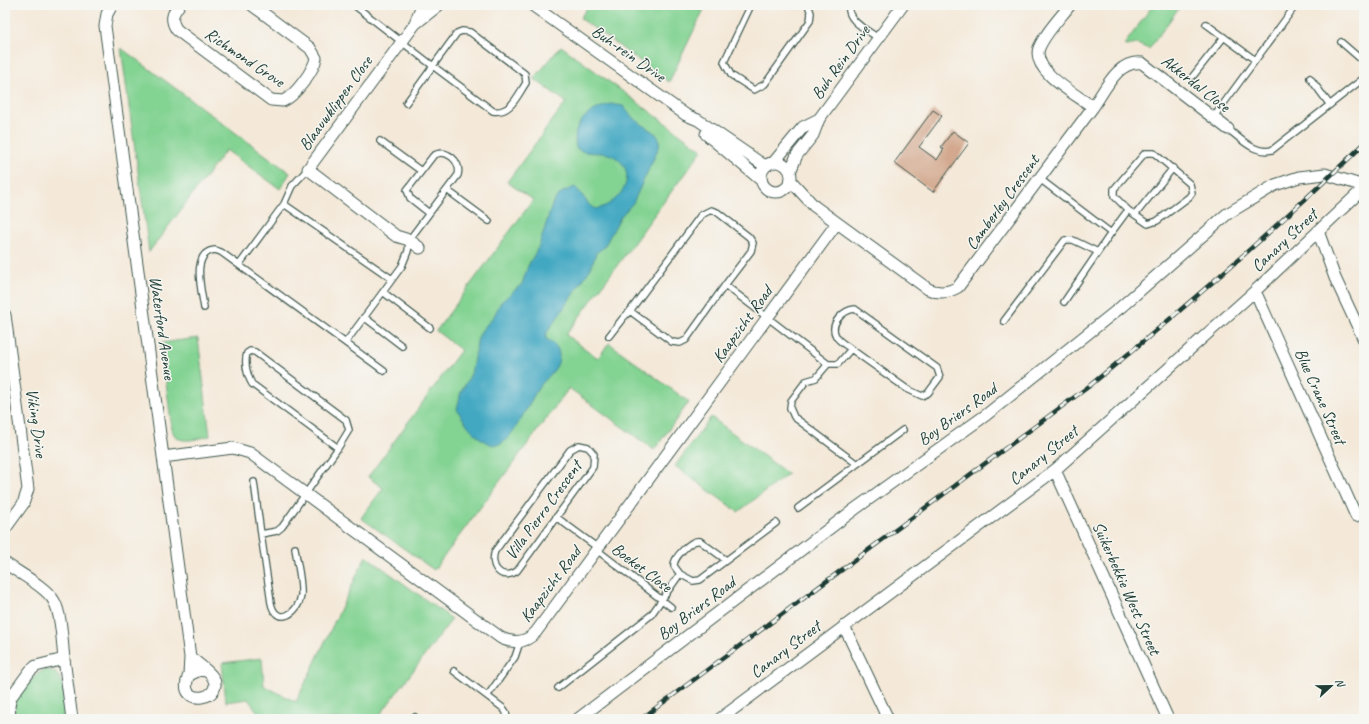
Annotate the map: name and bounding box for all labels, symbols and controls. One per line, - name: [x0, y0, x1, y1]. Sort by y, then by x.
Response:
- street label: Buh-rein Drive: [588, 20, 671, 87]
- street label: Buh Rein Drive: [806, 20, 875, 103]
- street label: Richmond Grove: [201, 23, 290, 93]
- street label: Akkerdal Close: [1157, 50, 1235, 118]
- street label: Blaauwklippen Close: [294, 51, 378, 155]
- street label: Camberley Crescent: [961, 149, 1045, 254]
- street label: Canary Street: [1247, 203, 1324, 276]
- street label: Waterford Avenue: [145, 275, 180, 382]
- street label: Kaapzicht Road: [708, 280, 779, 367]
- street label: Blue Crane Street: [1290, 345, 1352, 450]
- street label: Boy Briers Road: [914, 377, 1004, 450]
- street label: Viking Drive: [21, 387, 52, 460]
- street label: Canary Street: [1004, 420, 1084, 490]
- street label: Villa Pierro Crescent: [500, 455, 588, 564]
- street label: Suikerbekkie West Street: [1088, 518, 1166, 660]
- street label: Boeket Close: [607, 538, 677, 598]
- street label: Kaapzicht Road: [515, 540, 587, 626]
- street label: Boy Briers Road: [653, 570, 742, 645]
- street label: Canary Street: [746, 615, 827, 683]
- north arrow: [1311, 666, 1351, 706]
- text: N: [1333, 676, 1349, 690]

